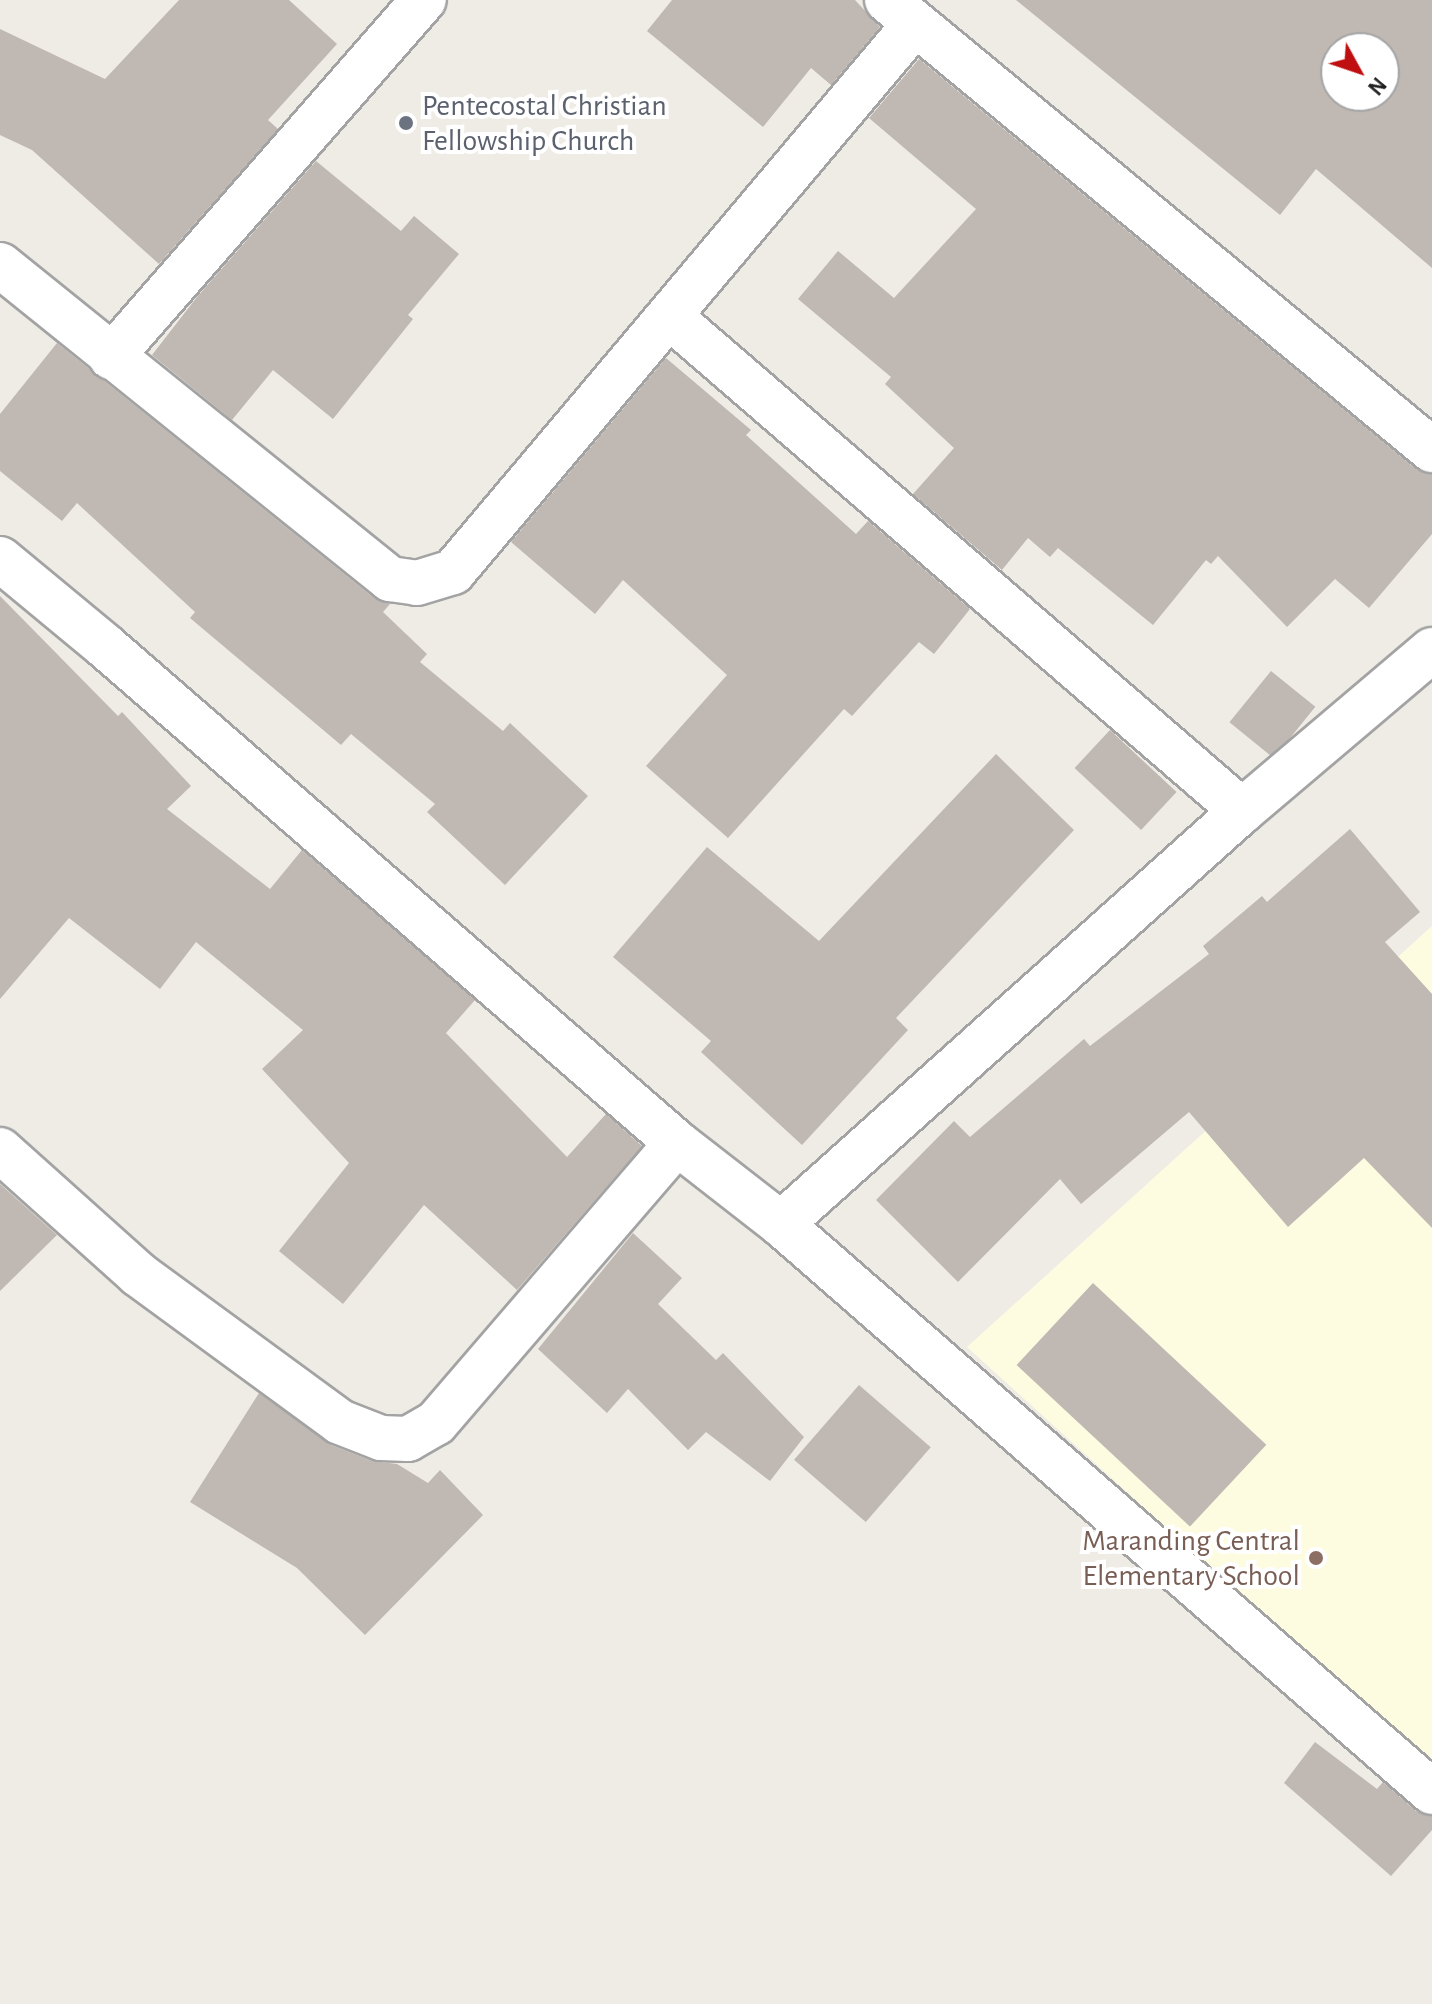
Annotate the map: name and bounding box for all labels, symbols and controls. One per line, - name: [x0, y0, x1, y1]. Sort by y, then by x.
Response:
- north arrow: [1320, 32, 1400, 112]
- text: N: [1364, 73, 1390, 99]
- place label: Pentecostal Christian Fellowship Church: [422, 88, 667, 158]
- marker: Pentecostal Christian Fellowship Church: [397, 114, 415, 132]
- place label: Maranding Central Elementary School: [1082, 1523, 1300, 1594]
- marker: Maranding Central Elementary School: [1307, 1549, 1325, 1567]

